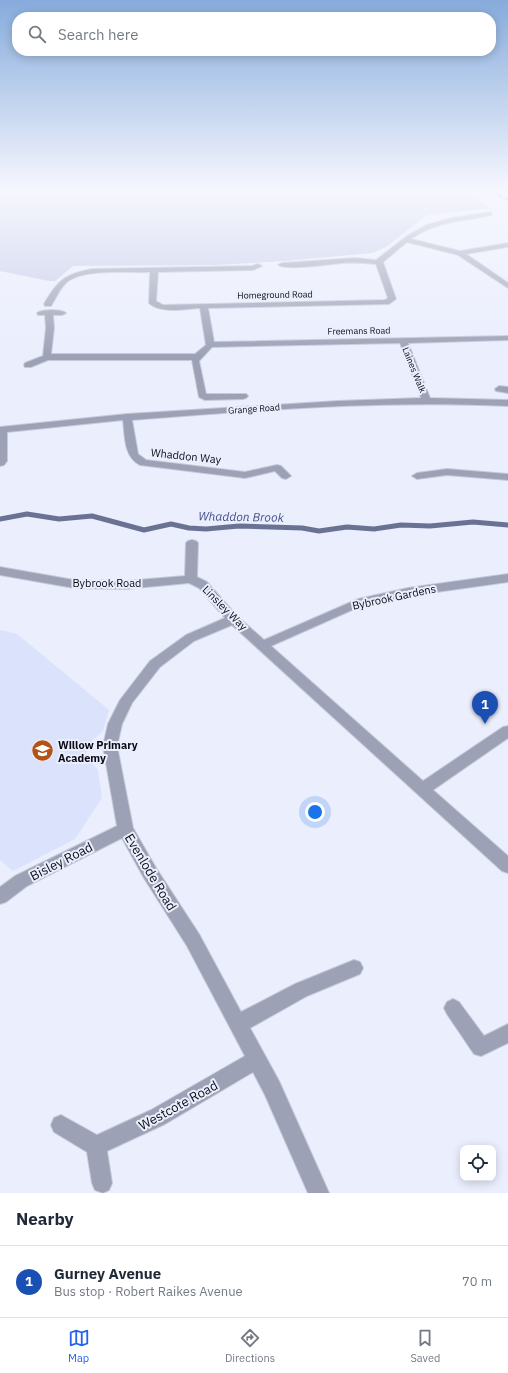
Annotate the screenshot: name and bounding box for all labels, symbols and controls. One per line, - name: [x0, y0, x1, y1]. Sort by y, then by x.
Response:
- search box: [12, 12, 496, 56]
- icon: search: [26, 23, 48, 45]
- text: Search here: [58, 25, 138, 44]
- street label: Homeground Road: [237, 288, 313, 301]
- street label: Freemans Road: [327, 324, 391, 337]
- street label: Laines Walk: [400, 345, 429, 394]
- street label: Grange Road: [228, 401, 280, 416]
- street label: Whaddon Way: [150, 445, 222, 467]
- water label: Whaddon Brook: [198, 508, 285, 525]
- street label: Bybrook Road: [73, 576, 141, 590]
- street label: Bybrook Gardens: [351, 581, 437, 613]
- street label: Linsley Way: [200, 583, 251, 634]
- pin: 1: [472, 691, 498, 724]
- school or university icon: Willow Primary Academy: [30, 738, 56, 764]
- place label: Willow Primary Academy: [58, 738, 138, 765]
- your location: [305, 802, 325, 822]
- street label: Evenlode Road: [121, 831, 180, 914]
- street label: Bisley Road: [27, 838, 95, 884]
- street label: Westcote Road: [136, 1077, 221, 1134]
- map controls: [460, 1145, 496, 1181]
- button: locate: [460, 1145, 496, 1181]
- text: Nearby: [16, 1208, 74, 1230]
- text: Gurney Avenue: [54, 1264, 161, 1283]
- text: 1: [25, 1273, 33, 1290]
- text: 70 m: [462, 1273, 492, 1290]
- text: Bus stop · Robert Raikes Avenue: [54, 1283, 243, 1300]
- tab: Map: [68, 1327, 90, 1365]
- tab: Directions: [225, 1327, 275, 1365]
- tab: Saved: [410, 1327, 440, 1365]

